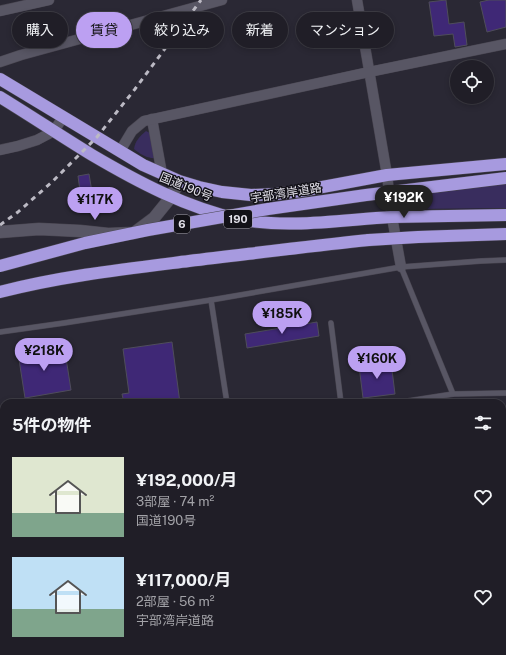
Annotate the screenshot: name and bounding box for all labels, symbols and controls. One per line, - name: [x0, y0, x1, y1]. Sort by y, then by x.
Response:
- chip: 購入: [12, 12, 68, 48]
- chip: 賃貸: [76, 12, 132, 48]
- chip: 絞り込み: [140, 12, 224, 48]
- chip: 新着: [232, 12, 288, 48]
- chip: マンション: [296, 12, 394, 48]
- map controls: [450, 60, 494, 104]
- button: locate: [450, 60, 494, 104]
- street label: 国道190号: [158, 170, 214, 204]
- street label: 宇部湾岸道路: [249, 180, 323, 206]
- pin: ¥192K: [376, 185, 432, 219]
- pin: ¥117K: [67, 187, 123, 221]
- text: ¥192K: [384, 190, 424, 205]
- text: ¥117K: [76, 192, 114, 207]
- road number: 190: [224, 210, 252, 228]
- road number: 6: [174, 215, 190, 233]
- pin: ¥185K: [254, 301, 310, 335]
- text: ¥185K: [262, 306, 302, 321]
- pin: ¥218K: [16, 338, 72, 372]
- text: ¥218K: [24, 343, 64, 358]
- pin: ¥160K: [349, 346, 405, 380]
- text: ¥160K: [357, 351, 397, 366]
- icon: filters: [472, 412, 494, 434]
- text: 5件の物件: [12, 415, 91, 435]
- text: ¥192,000/月: [136, 470, 237, 490]
- icon: home: [44, 473, 92, 521]
- icon: heart: [472, 486, 494, 508]
- text: 3部屋 · 74 m²: [136, 494, 214, 509]
- text: 国道190号: [136, 513, 196, 528]
- text: ¥117,000/月: [136, 570, 231, 590]
- icon: home: [44, 573, 92, 621]
- icon: heart: [472, 586, 494, 608]
- text: 2部屋 · 56 m²: [136, 594, 215, 609]
- text: 宇部湾岸道路: [136, 613, 214, 628]

